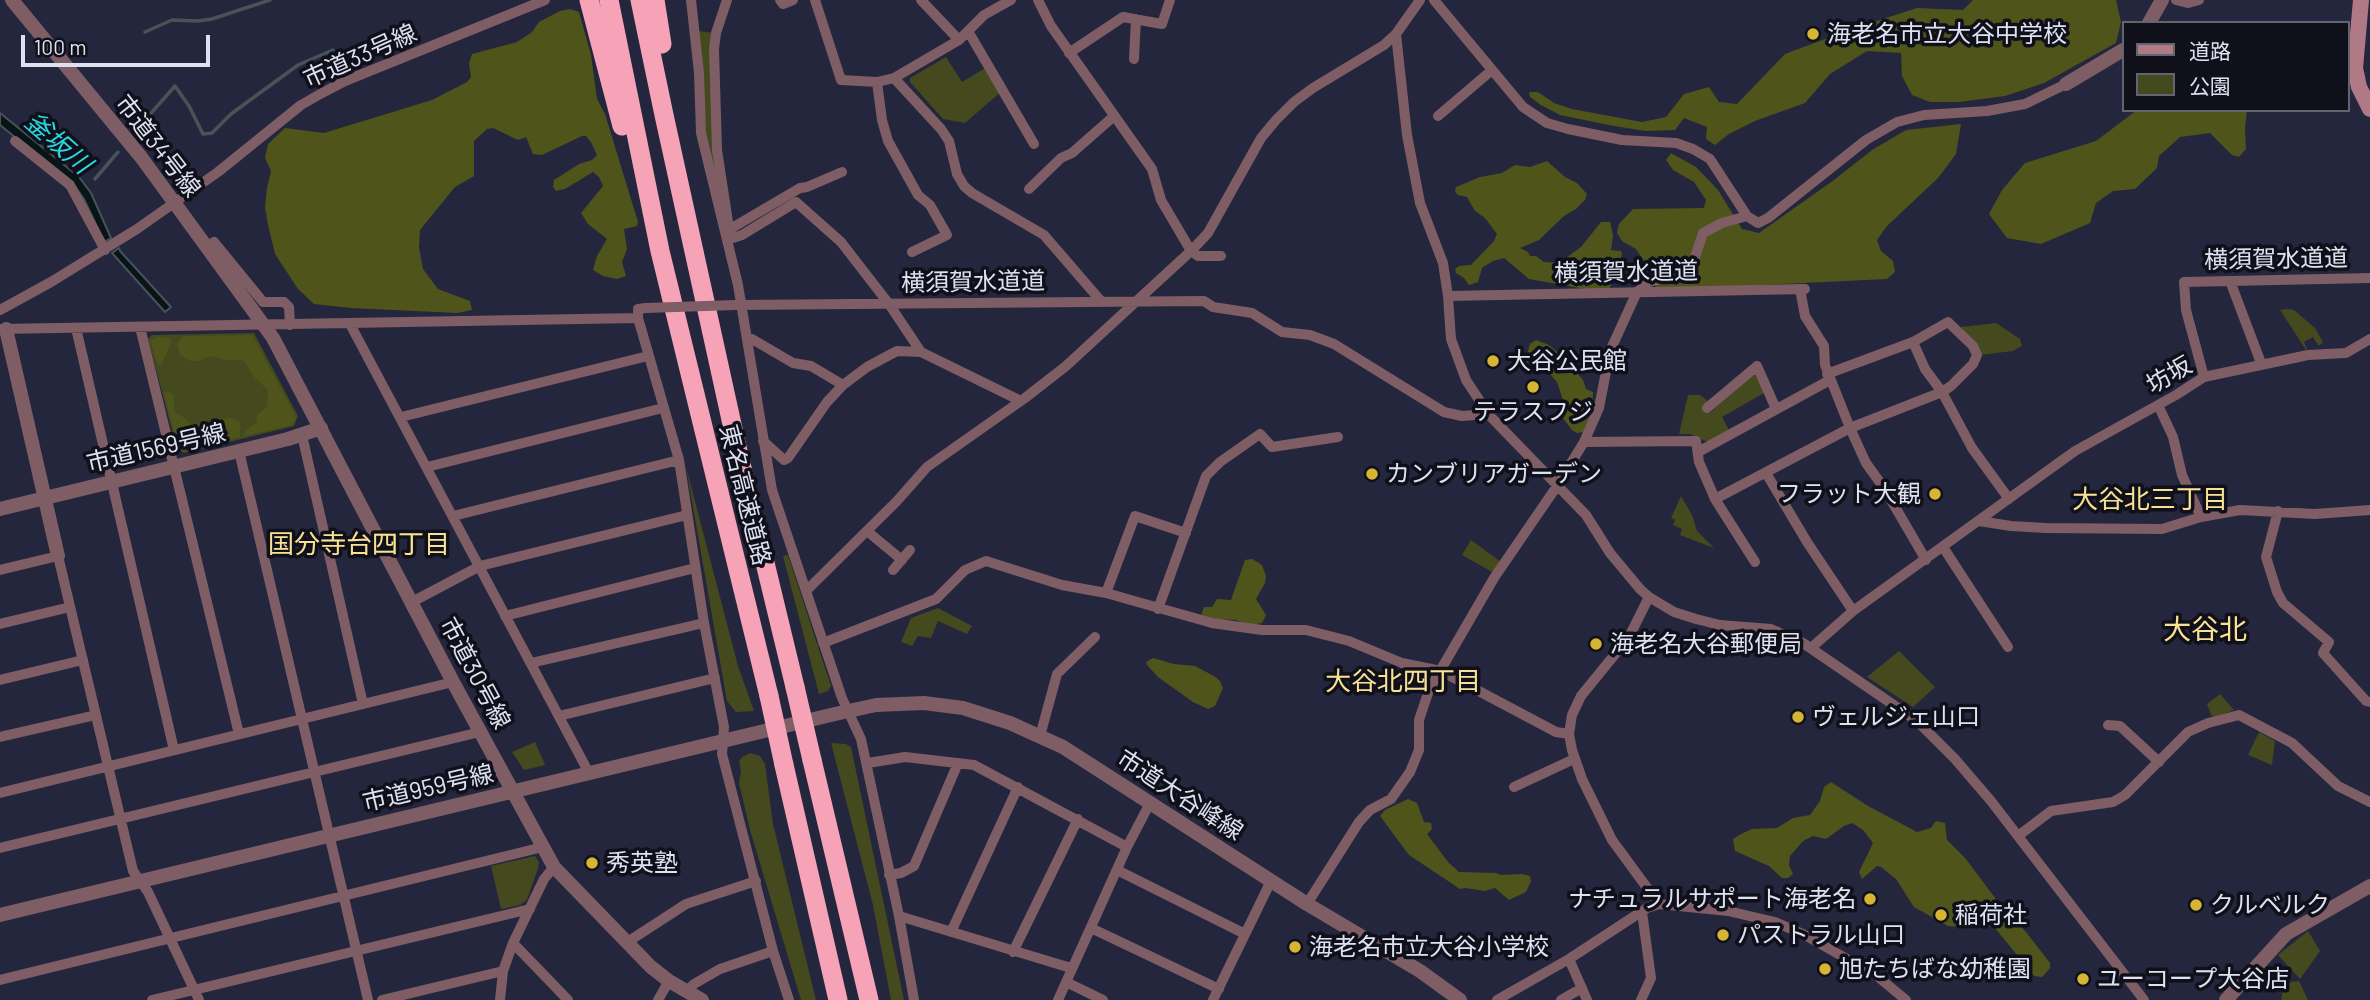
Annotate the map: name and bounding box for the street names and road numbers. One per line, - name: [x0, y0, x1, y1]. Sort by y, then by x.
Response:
- street label: 市道33号線: [299, 18, 421, 94]
- street label: 市道34号線: [109, 89, 207, 203]
- street label: 横須賀水道道: [2204, 243, 2348, 275]
- street label: 横須賀水道道: [1554, 256, 1698, 288]
- street label: 横須賀水道道: [901, 266, 1045, 298]
- street label: 坊坂: [2141, 351, 2197, 399]
- street label: 市道1569号線: [84, 418, 228, 478]
- street label: 東名高速道路: [714, 422, 776, 568]
- street label: 市道30号線: [434, 612, 516, 734]
- street label: 市道大谷峰線: [1112, 744, 1248, 846]
- street label: 市道959号線: [360, 759, 496, 817]

